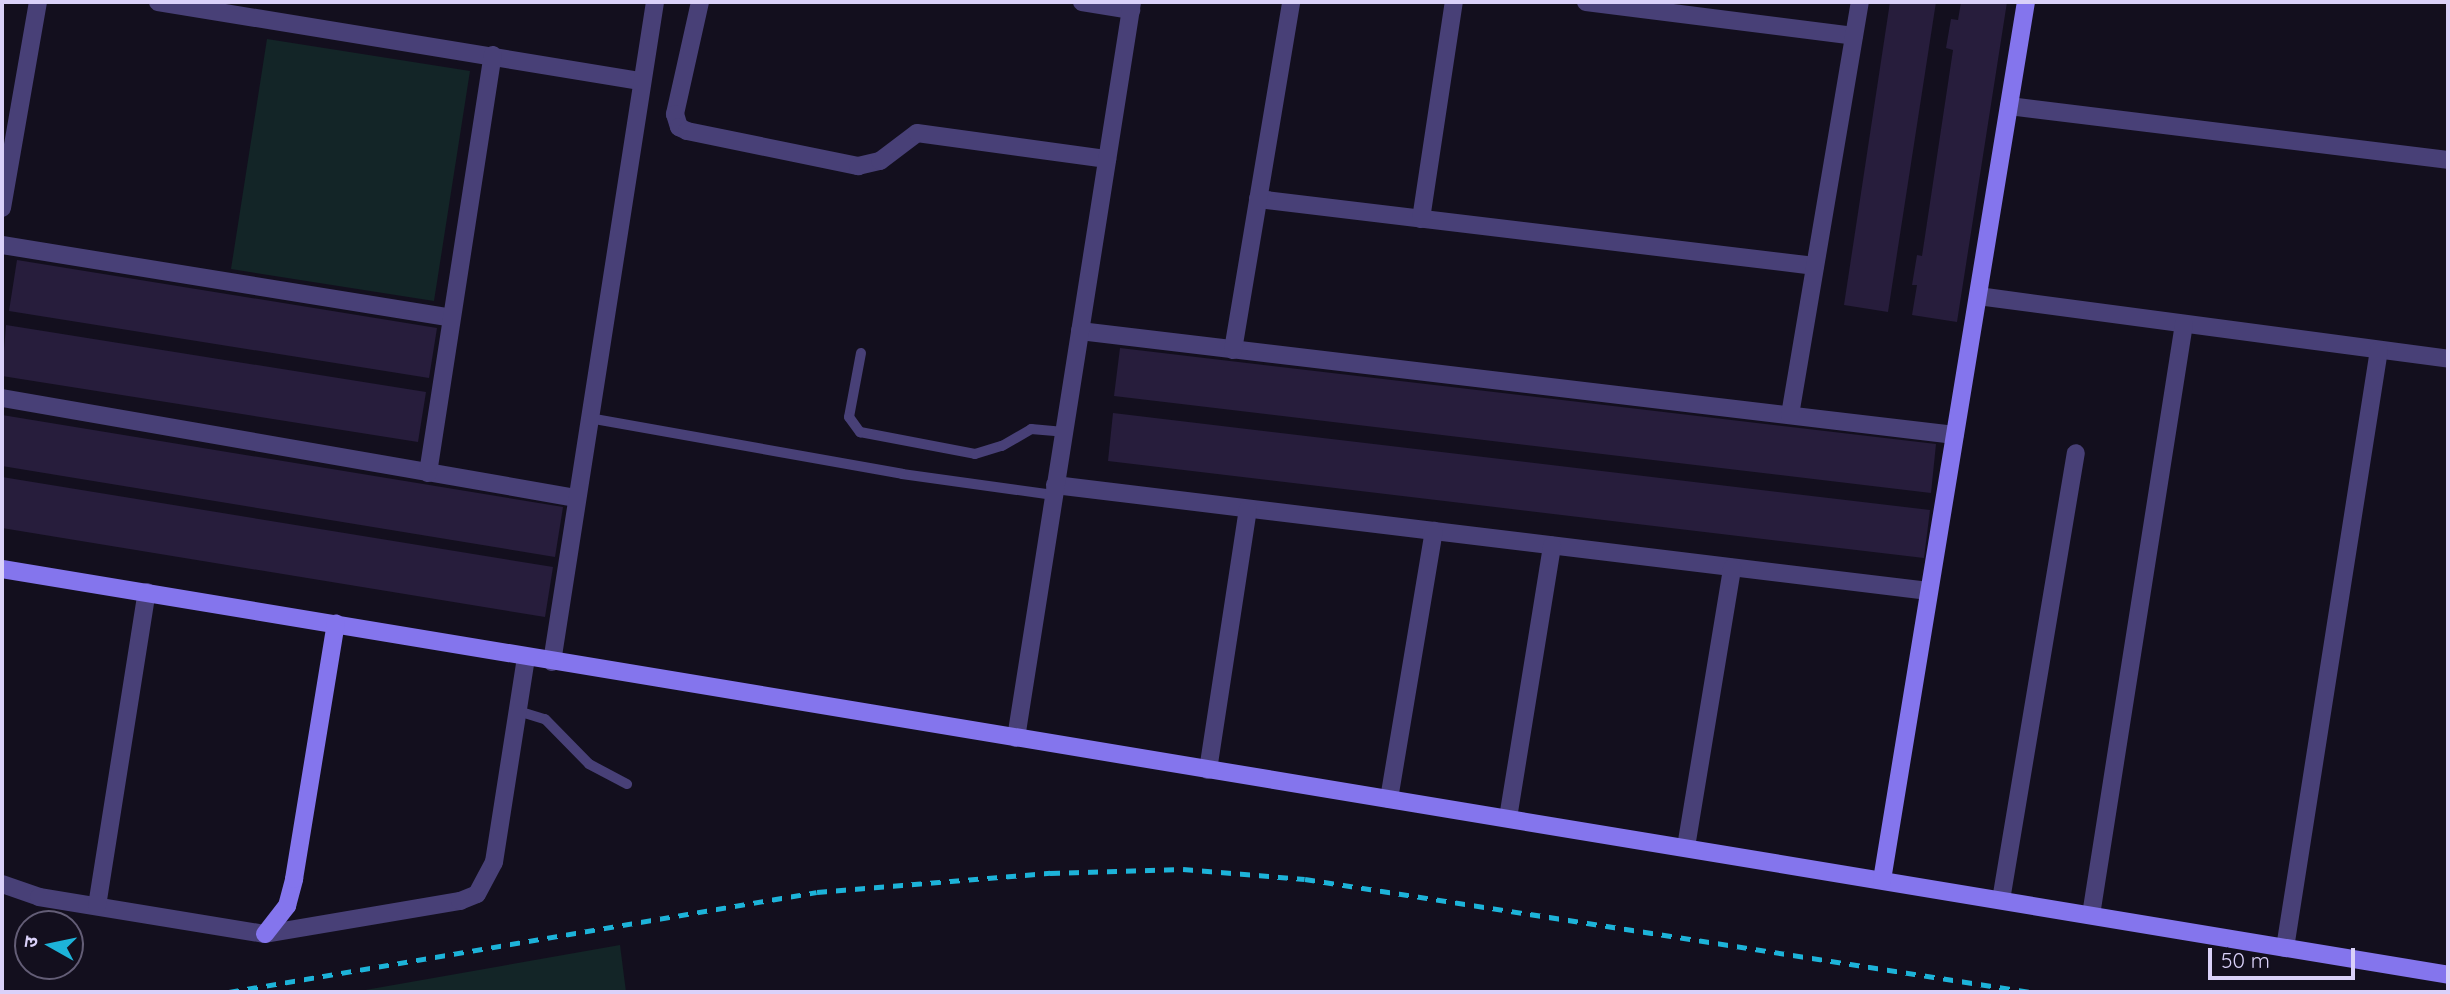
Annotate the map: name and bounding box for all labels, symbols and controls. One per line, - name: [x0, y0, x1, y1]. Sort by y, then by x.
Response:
- north arrow: [14, 910, 84, 980]
- scale bar: [2212, 934, 2359, 978]
- text: उ: [18, 935, 43, 949]
- text: 50 m: [2221, 947, 2270, 973]

